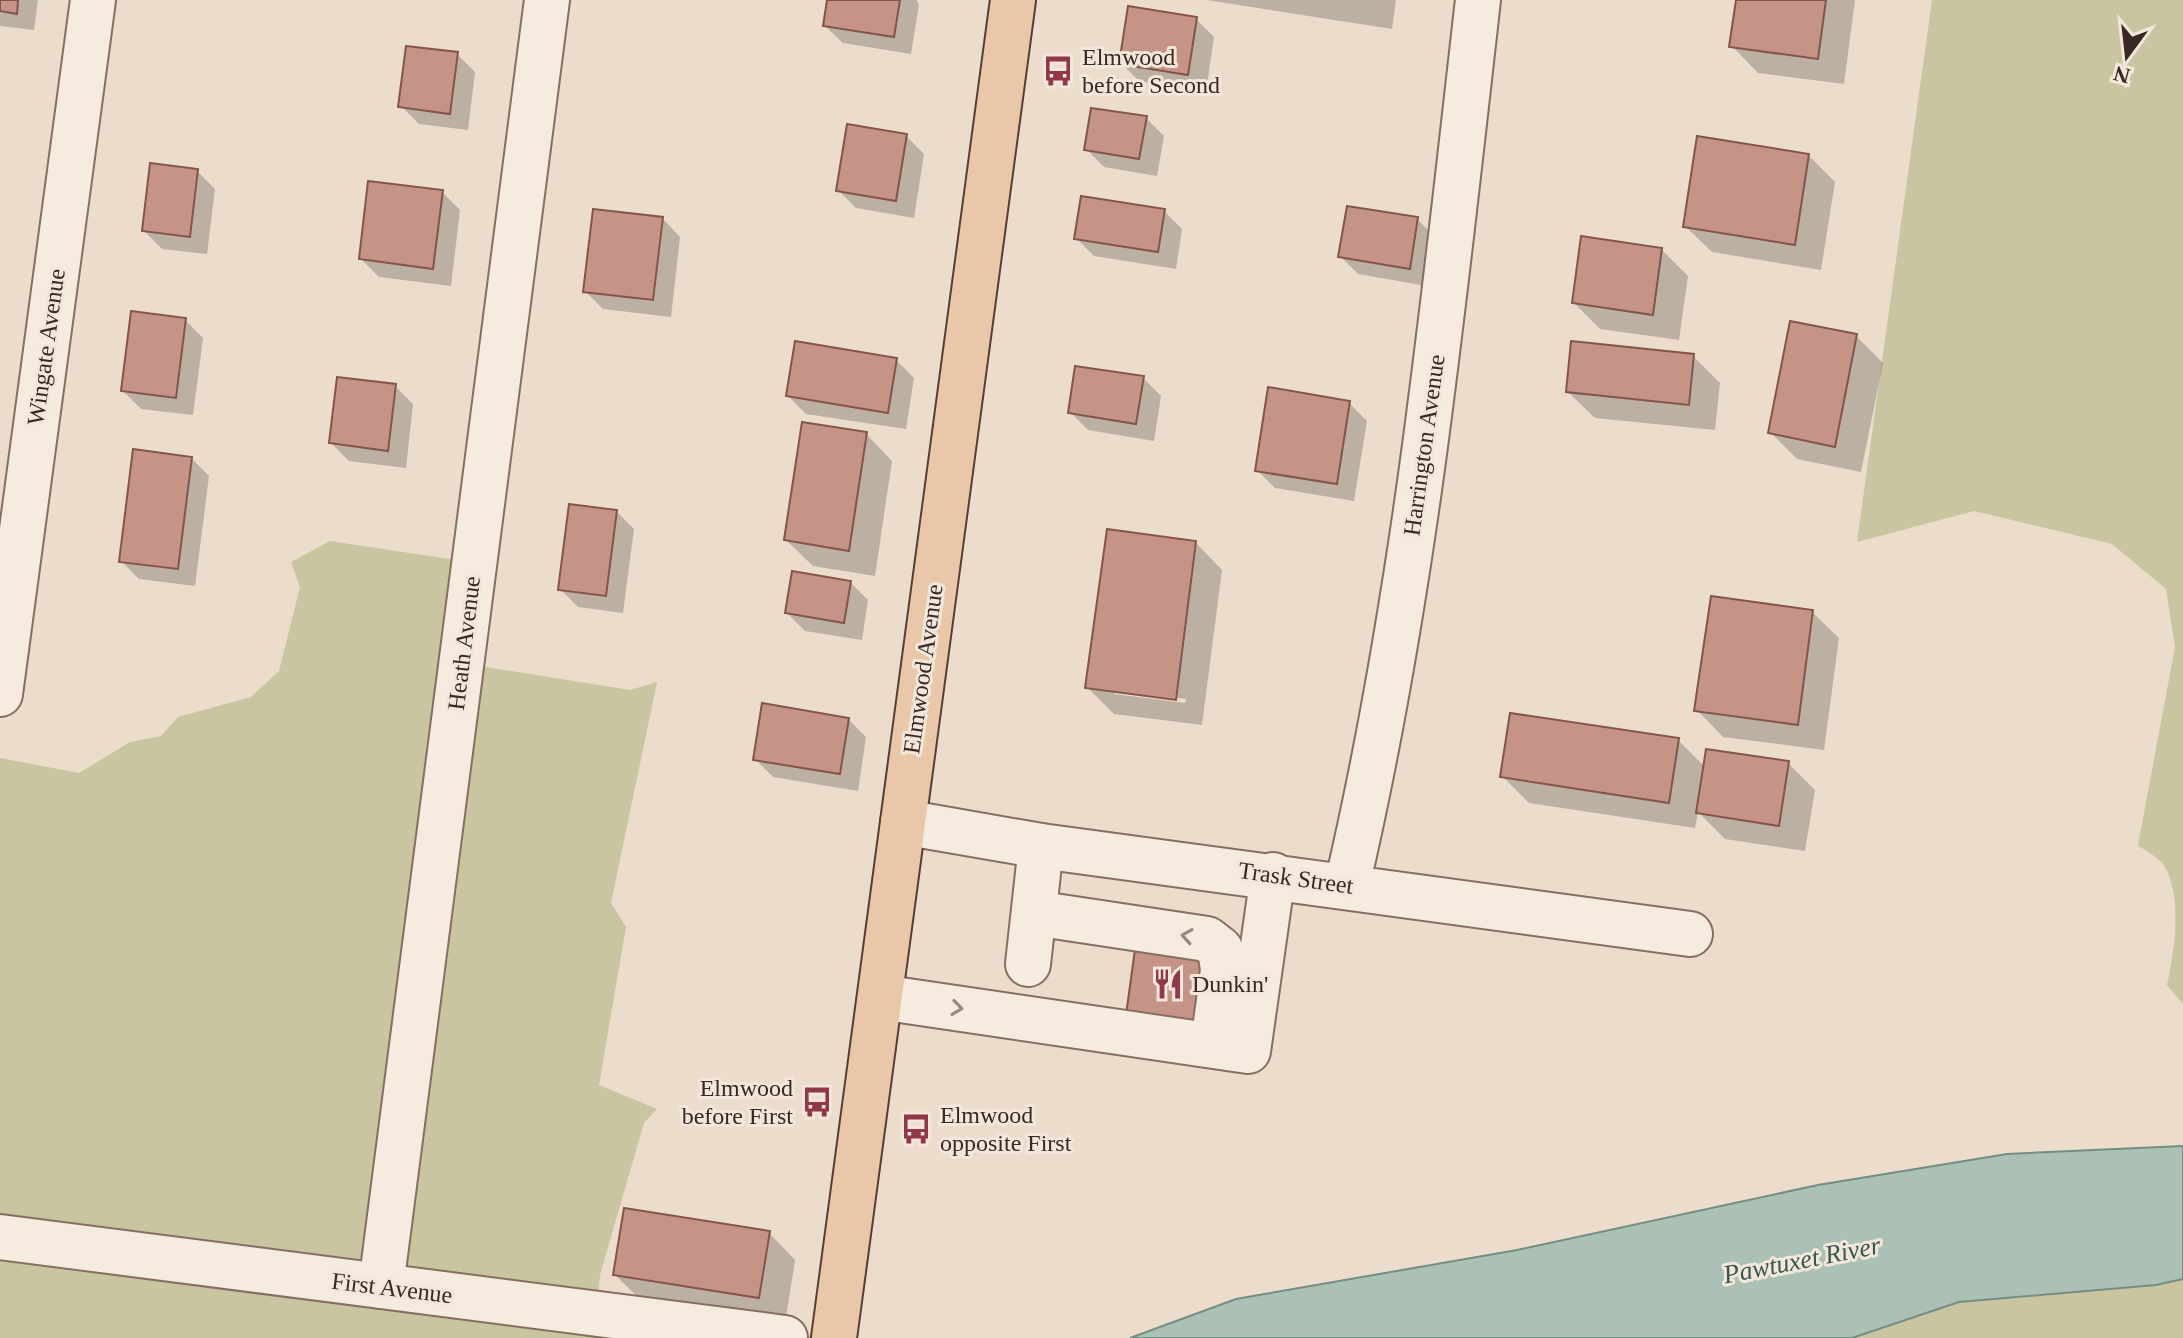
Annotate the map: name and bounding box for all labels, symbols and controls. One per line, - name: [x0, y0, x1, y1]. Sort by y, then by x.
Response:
- north arrow: [2087, 16, 2167, 96]
- place label: Elmwood before Second: [1082, 44, 1220, 98]
- bus stop icon: Elmwood before Second: [1041, 54, 1075, 88]
- text: N: [2111, 61, 2133, 89]
- street label: Wingate Avenue: [22, 267, 70, 427]
- street label: Harrington Avenue: [1398, 353, 1450, 537]
- street label: Heath Avenue: [443, 574, 485, 712]
- street label: Elmwood Avenue: [898, 583, 948, 755]
- street label: Trask Street: [1237, 857, 1355, 899]
- one-way arrow: [1180, 928, 1194, 945]
- restaurant icon: Dunkin': [1151, 967, 1185, 1001]
- place label: Dunkin': [1192, 971, 1268, 997]
- one-way arrow: [950, 999, 964, 1016]
- place label: Elmwood before First: [682, 1075, 793, 1129]
- bus stop icon: Elmwood before First: [800, 1085, 834, 1119]
- place label: Elmwood opposite First: [940, 1102, 1072, 1156]
- bus stop icon: Elmwood opposite First: [899, 1112, 933, 1146]
- water label: Pawtuxet River: [1720, 1230, 1884, 1290]
- street label: First Avenue: [330, 1268, 454, 1308]

